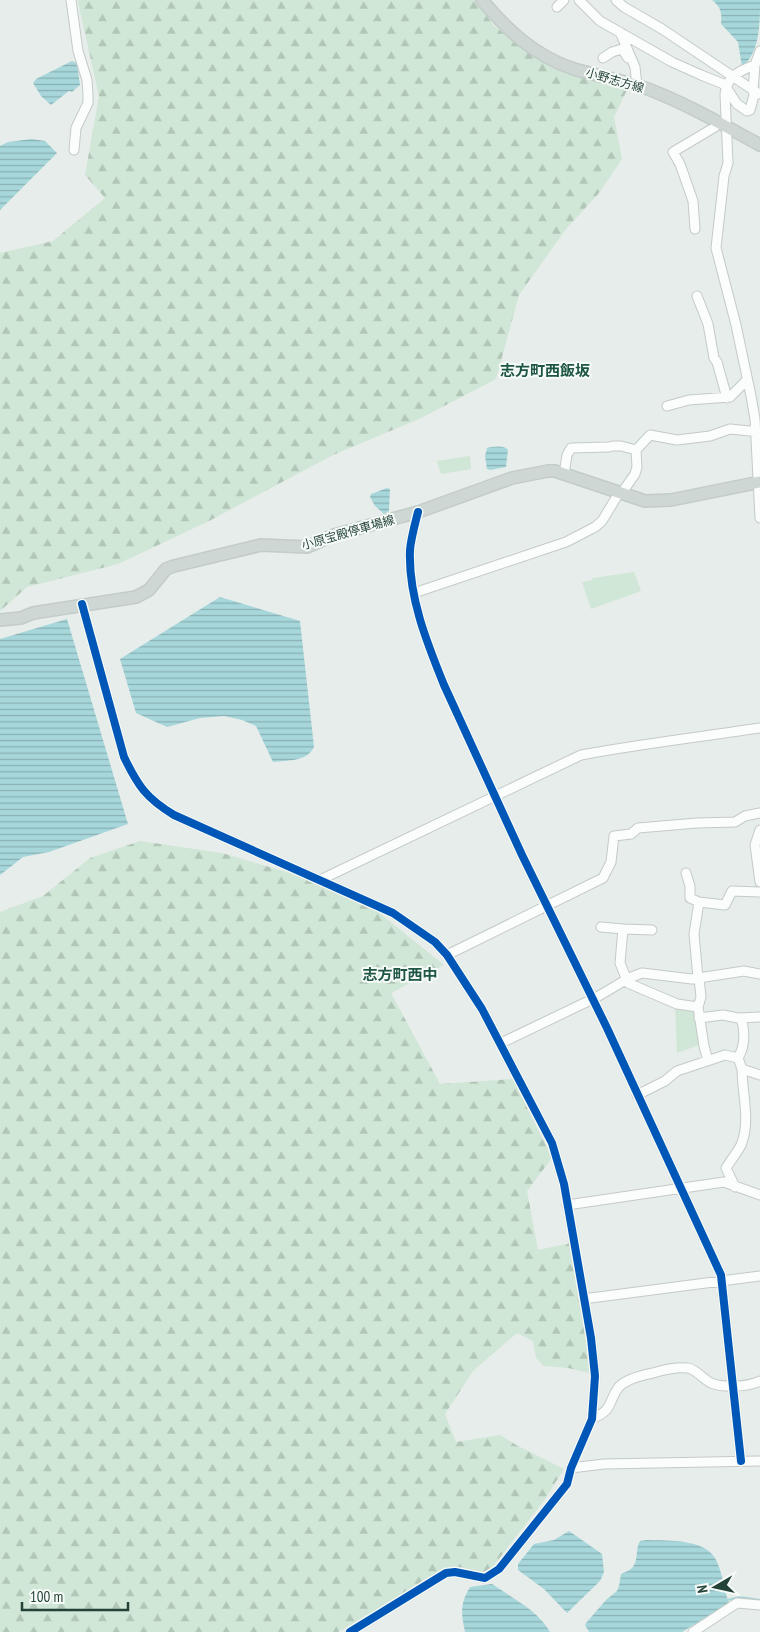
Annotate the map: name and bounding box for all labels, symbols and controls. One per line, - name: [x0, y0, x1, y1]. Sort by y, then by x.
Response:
- street label: 小野志方線: [584, 65, 646, 95]
- district label: 志方町西飯坂: [500, 361, 590, 380]
- street label: 小原宝殿停車場線: [300, 512, 396, 552]
- district label: 志方町西中: [362, 965, 438, 984]
- north arrow: [690, 1562, 740, 1612]
- scale bar: [22, 1580, 129, 1612]
- text: N: [693, 1584, 712, 1594]
- text: 100 m: [30, 1587, 63, 1606]

